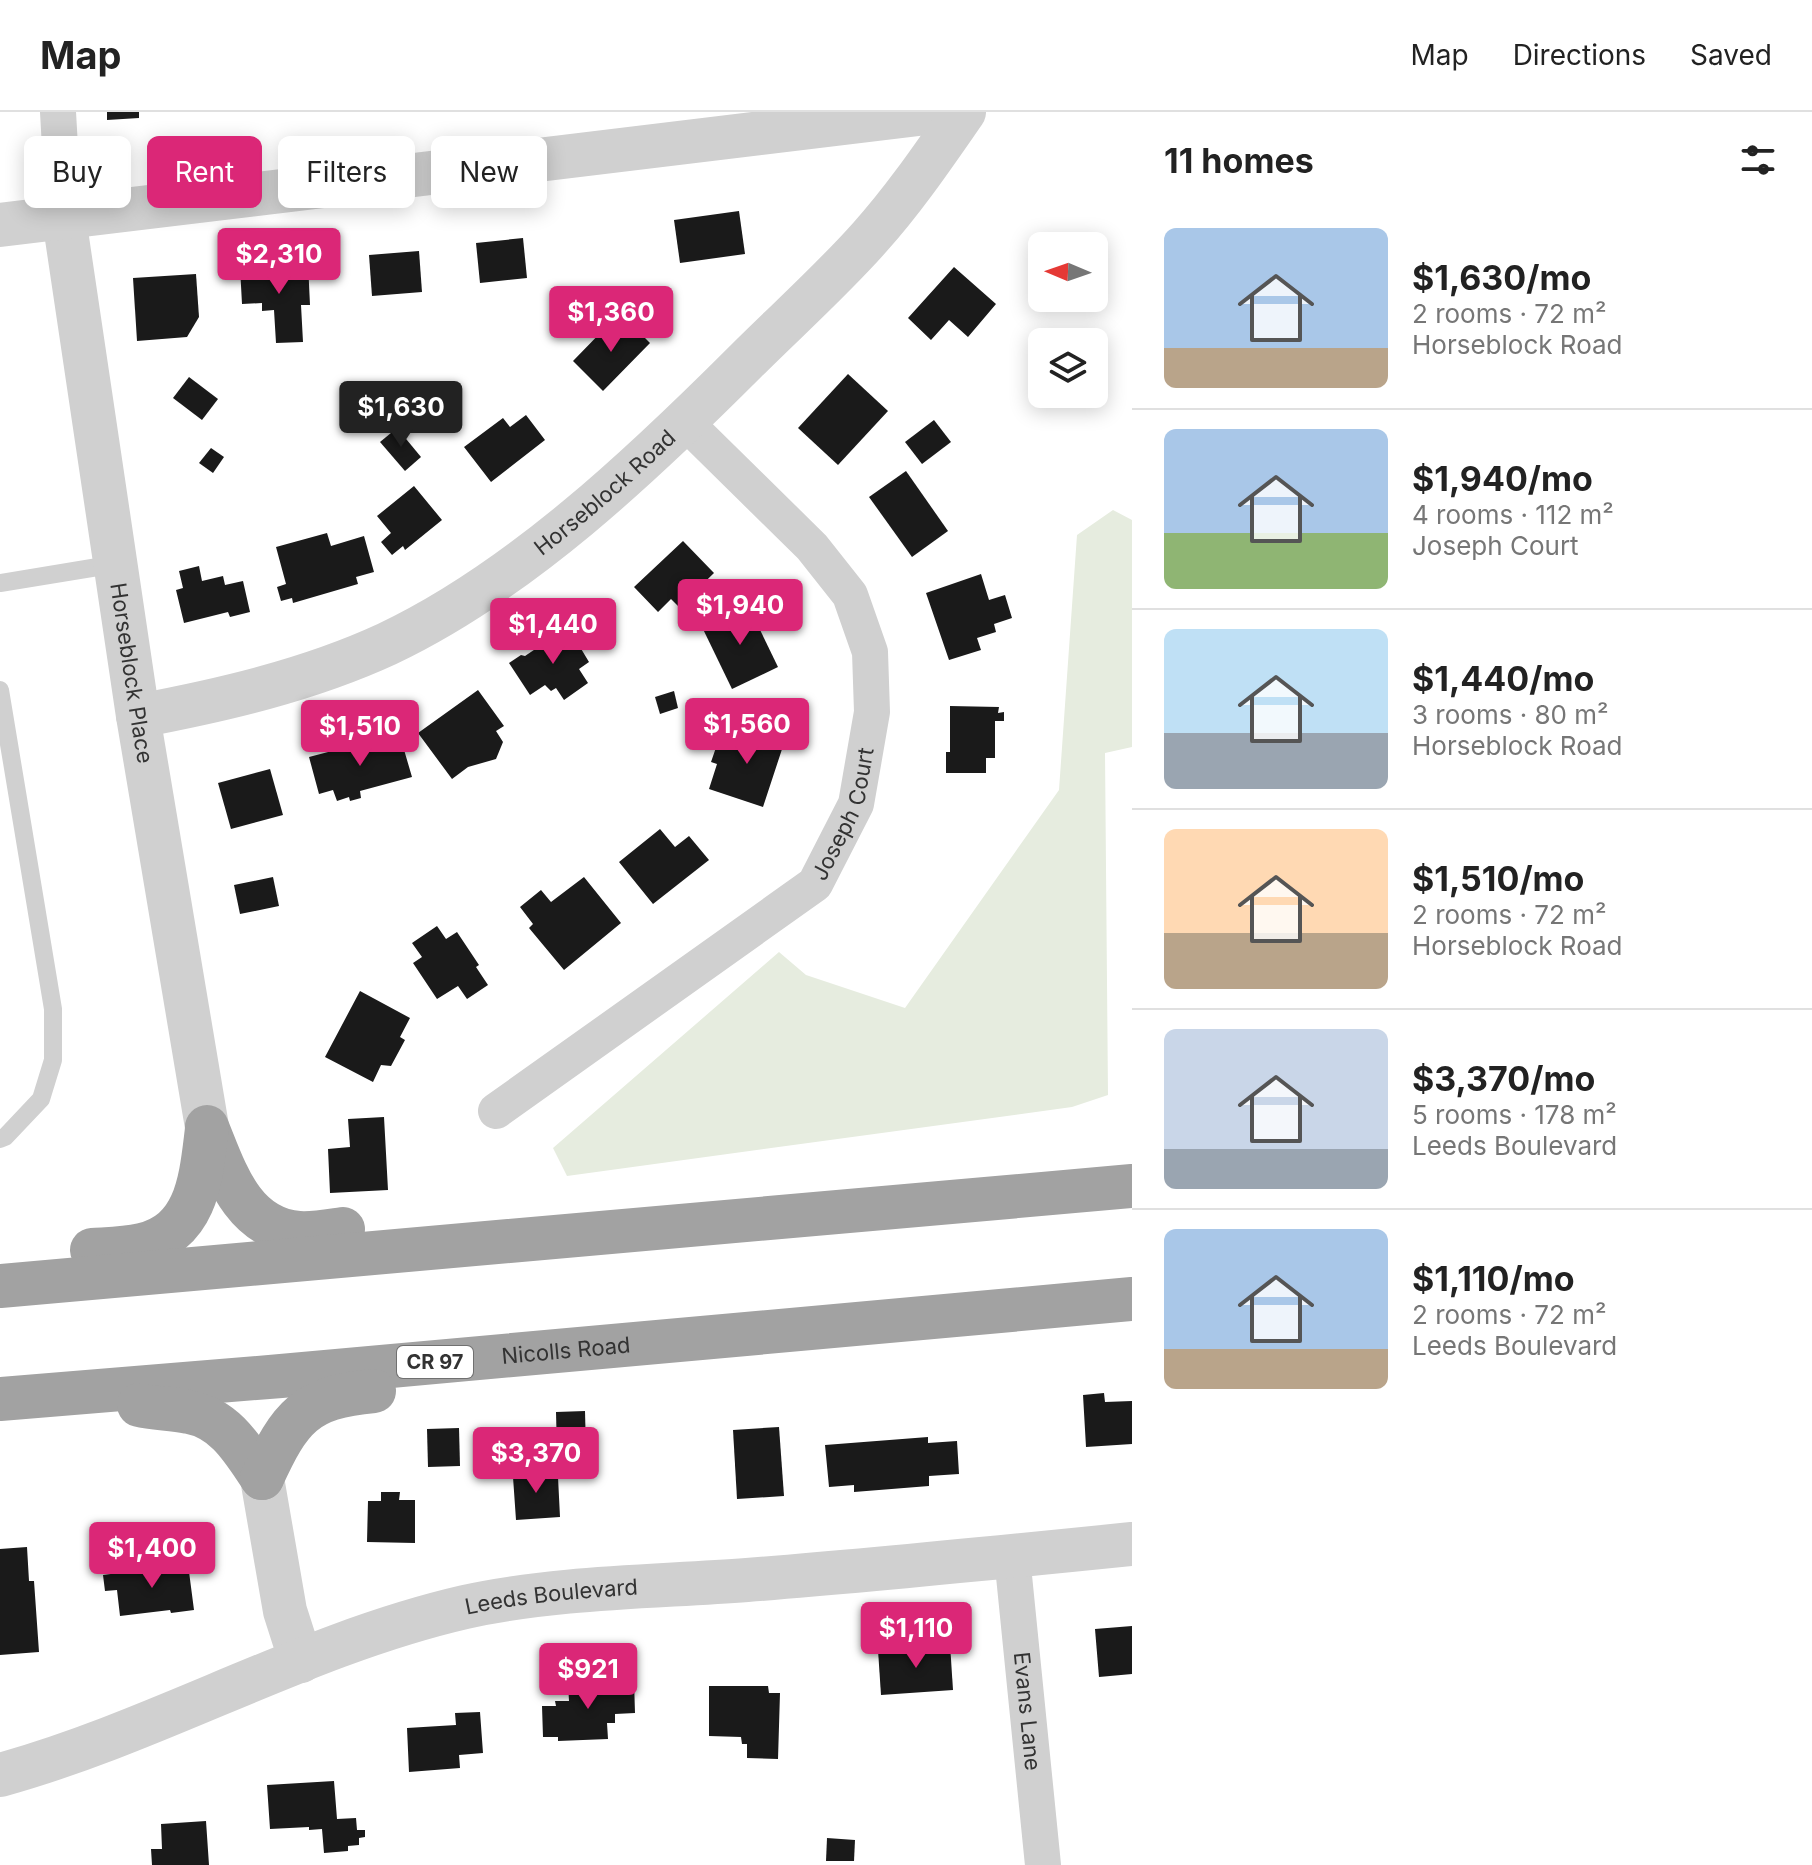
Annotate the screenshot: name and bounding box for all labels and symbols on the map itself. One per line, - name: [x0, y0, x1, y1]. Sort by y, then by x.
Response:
- pin: $2,310: [214, 228, 344, 296]
- north arrow: [1028, 232, 1108, 312]
- pin: $1,360: [546, 286, 676, 354]
- pin: $1,630: [336, 381, 466, 449]
- street label: Horseblock Road: [529, 424, 681, 561]
- pin: $1,940: [675, 579, 805, 647]
- street label: Horseblock Place: [105, 581, 159, 765]
- pin: $1,440: [488, 598, 618, 666]
- pin: $1,560: [682, 698, 812, 766]
- pin: $1,510: [295, 700, 425, 768]
- street label: Joseph Court: [806, 746, 879, 885]
- street label: Nicolls Road: [500, 1331, 631, 1369]
- road number: CR 97: [397, 1346, 473, 1378]
- pin: $3,370: [471, 1427, 601, 1495]
- pin: $1,400: [87, 1522, 217, 1590]
- street label: Leeds Boulevard: [463, 1574, 638, 1620]
- pin: $1,110: [851, 1602, 981, 1670]
- pin: $921: [541, 1643, 635, 1711]
- street label: Evans Lane: [1009, 1651, 1046, 1772]

